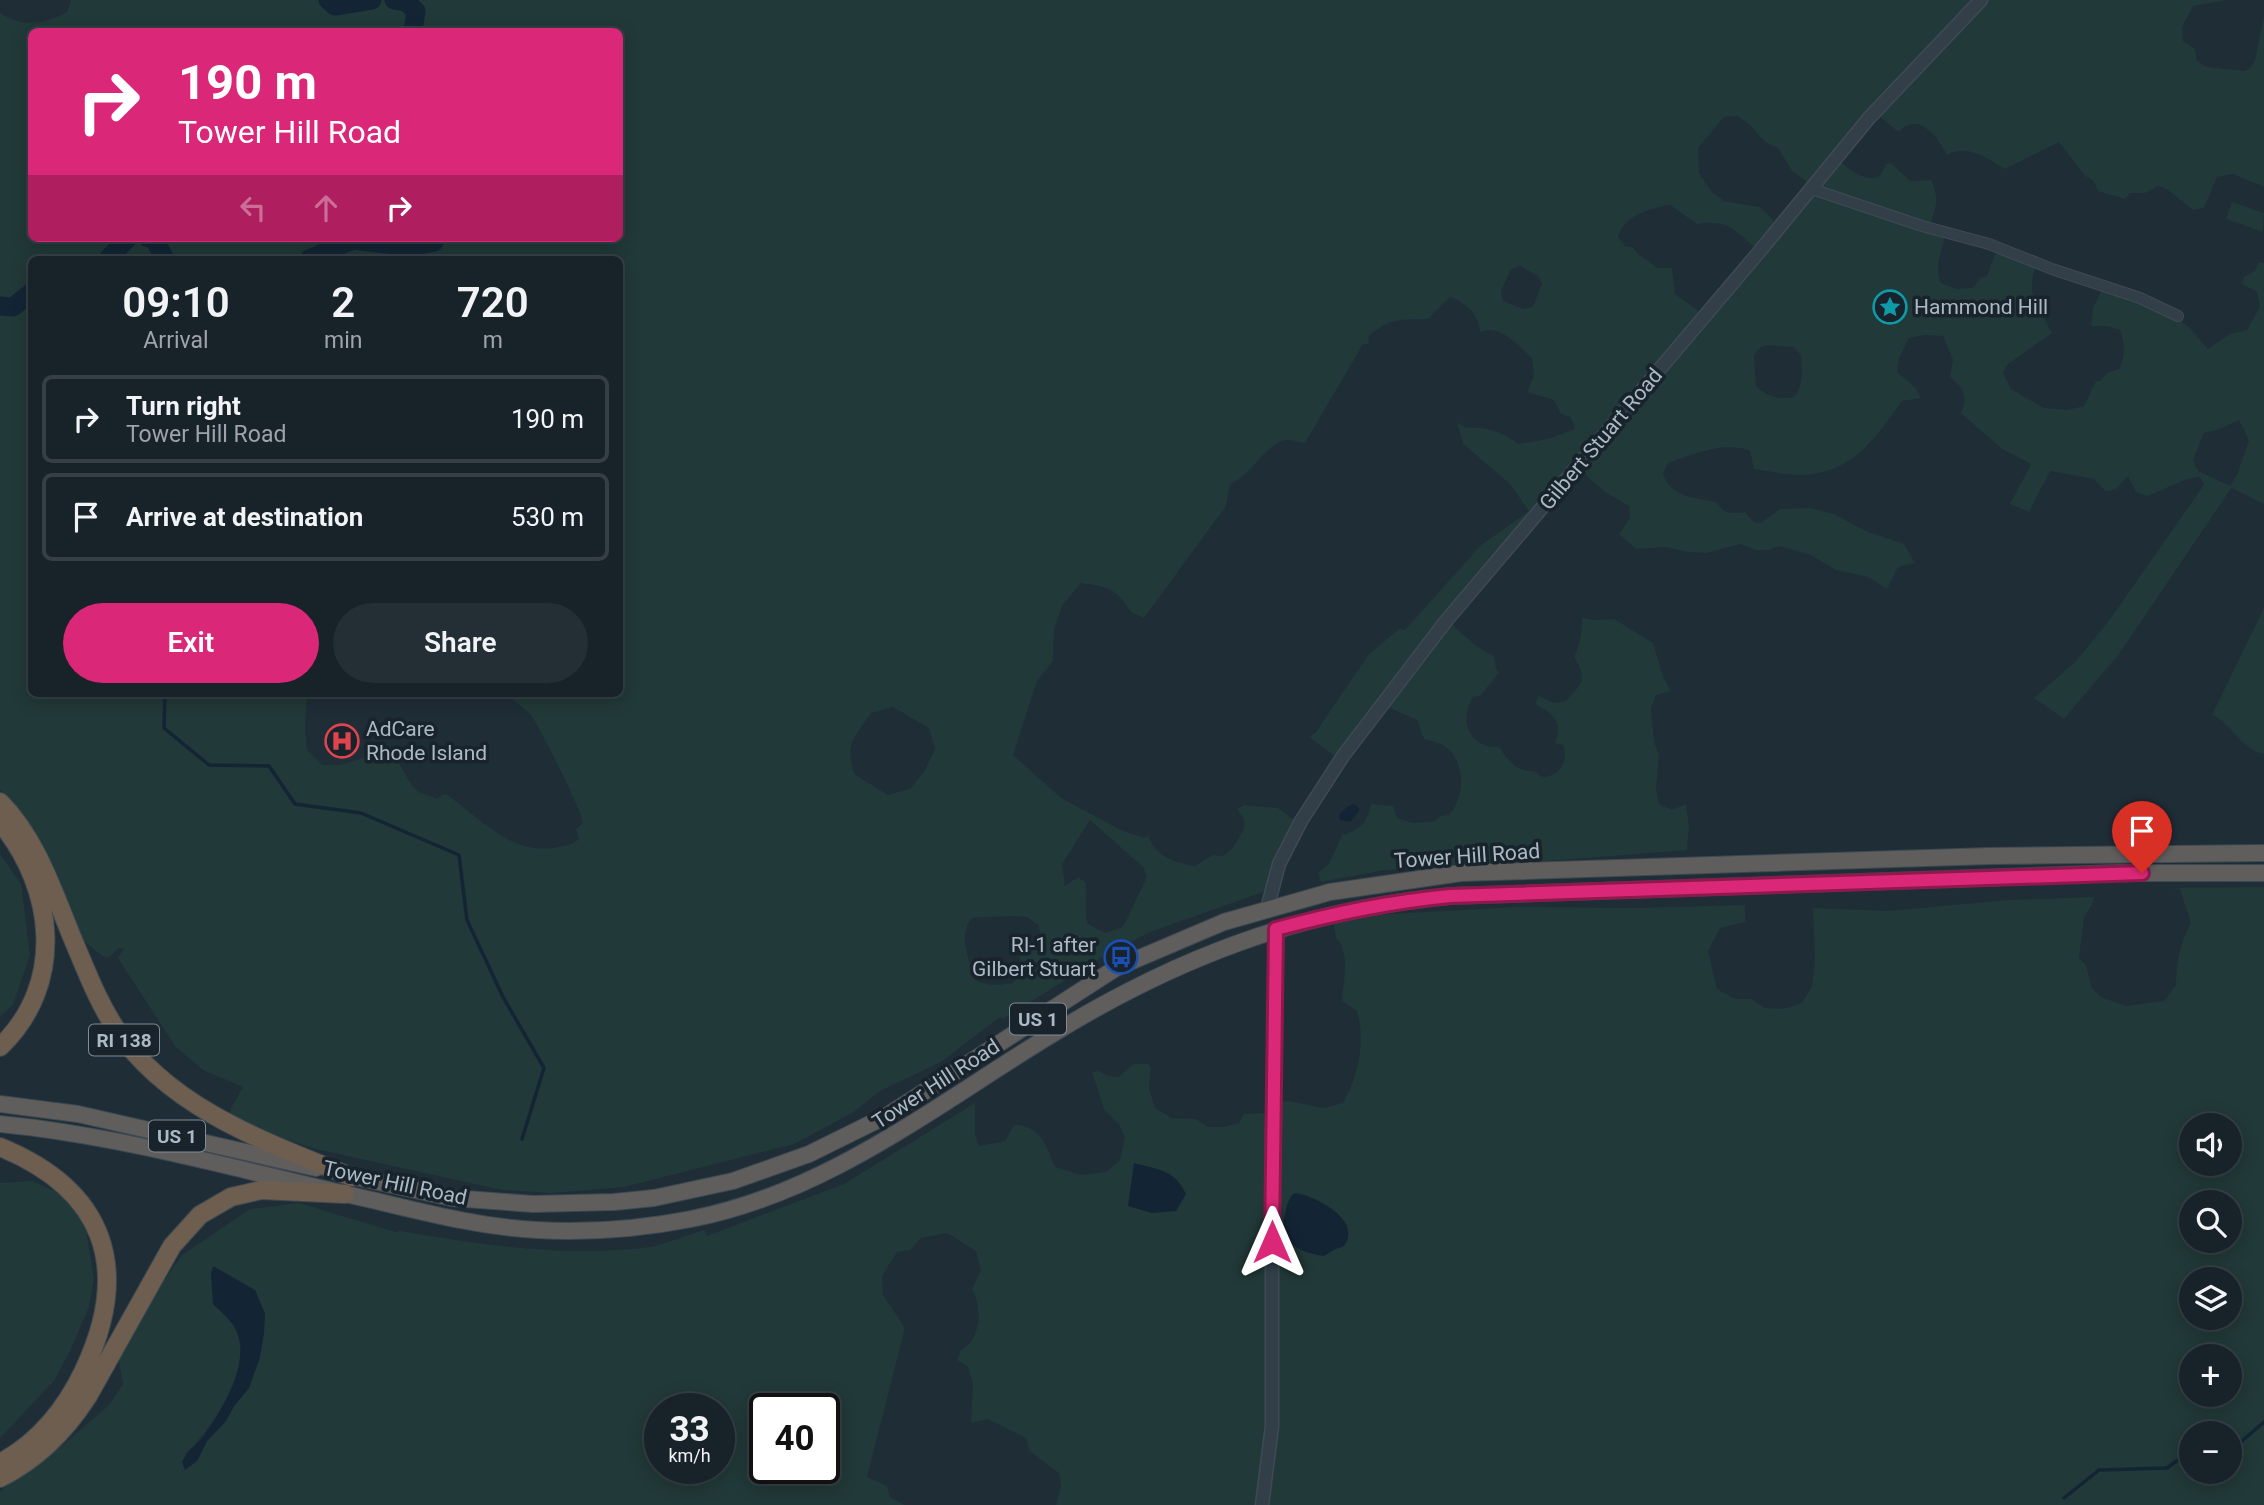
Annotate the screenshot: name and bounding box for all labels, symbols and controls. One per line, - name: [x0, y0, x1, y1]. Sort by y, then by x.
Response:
- text: 190 m: [178, 54, 317, 111]
- icon: right: [63, 56, 154, 147]
- text: Tower Hill Road: [178, 113, 401, 151]
- icon: left: [234, 189, 272, 227]
- icon: ahead: [307, 189, 345, 227]
- icon: right: [380, 189, 418, 227]
- text: 09:10: [122, 278, 230, 327]
- text: 2: [331, 278, 355, 327]
- text: 720: [457, 278, 529, 327]
- place icon: Hammond Hill: [1871, 288, 1909, 326]
- place label: Hammond Hill: [1914, 295, 2048, 319]
- text: Arrival: [143, 327, 209, 354]
- text: min: [324, 327, 362, 354]
- text: m: [483, 327, 503, 354]
- street label: Gilbert Stuart Road: [1535, 363, 1667, 515]
- text: Turn right: [126, 391, 241, 421]
- icon: right: [67, 400, 105, 438]
- text: 190 m: [511, 404, 584, 434]
- text: Tower Hill Road: [126, 421, 286, 448]
- icon: arrive: [67, 498, 105, 536]
- text: Arrive at destination: [126, 502, 363, 532]
- text: 530 m: [511, 502, 584, 532]
- button: Exit: [63, 603, 319, 683]
- button: Share: [333, 603, 588, 683]
- place label: AdCare Rhode Island: [366, 717, 487, 765]
- hospital icon: AdCare Rhode Island: [323, 722, 361, 760]
- pin: [2112, 801, 2172, 873]
- icon: arrive: [2123, 812, 2161, 850]
- street label: Tower Hill Road: [1393, 839, 1541, 873]
- place label: RI-1 after Gilbert Stuart: [972, 933, 1096, 981]
- bus stop icon: RI-1 after Gilbert Stuart: [1102, 938, 1140, 976]
- road number: US 1: [1010, 1004, 1066, 1035]
- road number: RI 138: [89, 1024, 159, 1056]
- street label: Tower Hill Road: [868, 1034, 1004, 1134]
- map controls: [2179, 1113, 2242, 1484]
- button: sound: [2179, 1113, 2242, 1176]
- road number: US 1: [149, 1120, 205, 1152]
- street label: Tower Hill Road: [321, 1156, 469, 1210]
- button: search: [2179, 1190, 2242, 1253]
- position arrow: [1235, 1205, 1309, 1279]
- button: layers: [2179, 1267, 2242, 1330]
- button: +: [2179, 1344, 2242, 1407]
- speed limit sign: 40: [749, 1393, 840, 1484]
- text: 33: [669, 1409, 710, 1450]
- button: −: [2179, 1421, 2242, 1484]
- text: km/h: [668, 1445, 711, 1466]

